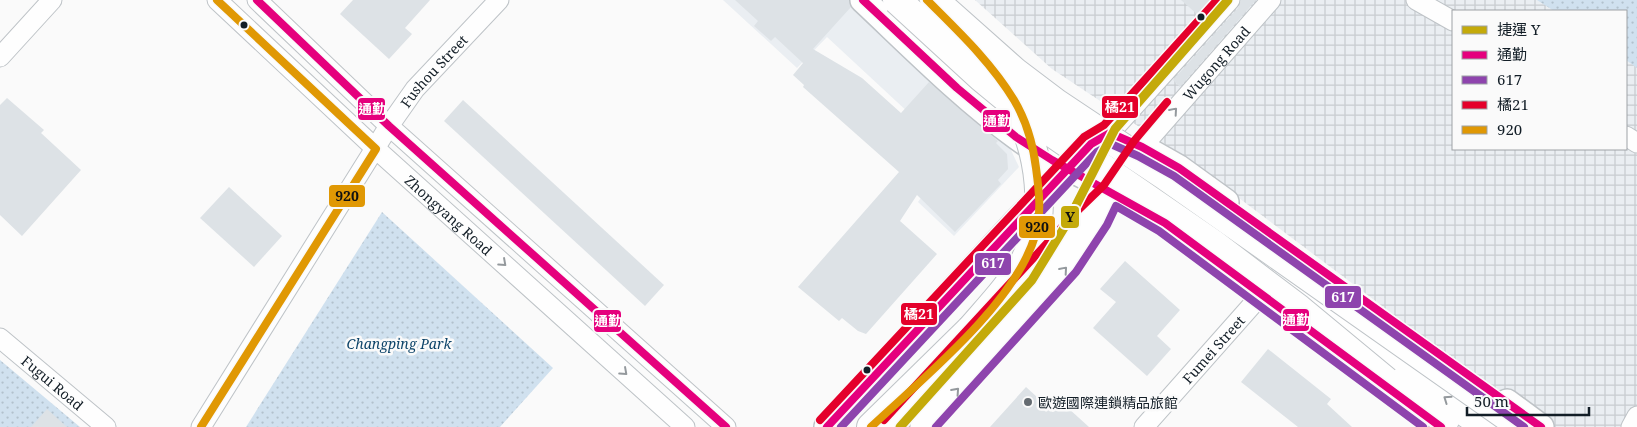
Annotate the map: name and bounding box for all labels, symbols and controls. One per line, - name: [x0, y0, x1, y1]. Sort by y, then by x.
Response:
- legend: [1452, 10, 1627, 150]
- unlabelled marker: [1196, 12, 1206, 22]
- text: 捷運 Y: [1497, 19, 1541, 39]
- unlabelled marker: [239, 20, 249, 30]
- street label: Wugong Road: [1178, 21, 1254, 104]
- street label: Fushou Street: [396, 30, 471, 111]
- text: 通勤: [1497, 44, 1527, 64]
- text: 617: [1497, 69, 1522, 89]
- text: 橘21: [1497, 94, 1529, 114]
- line badge: 橘21: [1101, 95, 1139, 119]
- line badge: 通勤: [357, 97, 386, 121]
- text: 橘21: [1105, 97, 1135, 116]
- text: 通勤: [358, 99, 386, 118]
- one-way arrow: [1169, 107, 1178, 116]
- line badge: 通勤: [982, 109, 1011, 133]
- text: 通勤: [983, 111, 1011, 130]
- text: 920: [1497, 119, 1522, 139]
- street label: Zhongyang Road: [401, 170, 497, 259]
- line badge: 920: [328, 184, 366, 208]
- text: 920: [335, 186, 359, 205]
- line badge: Y: [1060, 205, 1080, 229]
- text: Y: [1065, 207, 1075, 226]
- line badge: 920: [1018, 215, 1056, 239]
- text: 920: [1025, 217, 1049, 236]
- line badge: 617: [974, 252, 1012, 276]
- text: 617: [981, 253, 1005, 272]
- one-way arrow: [498, 257, 507, 266]
- one-way arrow: [1058, 266, 1067, 275]
- line badge: 617: [1324, 285, 1362, 309]
- text: 617: [1331, 287, 1355, 306]
- line badge: 橘21: [900, 302, 938, 326]
- text: 橘21: [904, 304, 934, 323]
- line badge: 通勤: [1282, 308, 1310, 332]
- line badge: 通勤: [593, 309, 622, 333]
- text: 通勤: [1282, 310, 1310, 329]
- text: 通勤: [594, 311, 622, 330]
- street label: Fumei Street: [1178, 311, 1248, 387]
- park label: Changping Park: [347, 334, 452, 353]
- street label: Fugui Road: [18, 351, 88, 414]
- unlabelled marker: [862, 365, 872, 375]
- one-way arrow: [618, 366, 627, 375]
- scale bar: [1467, 384, 1590, 416]
- one-way arrow: [950, 387, 959, 396]
- text: 50 m: [1474, 391, 1509, 411]
- place label: 歐遊國際連鎖精品旅館: [1038, 393, 1178, 412]
- marker: 歐遊國際連鎖精品旅館: [1022, 396, 1034, 408]
- one-way arrow: [1443, 396, 1452, 405]

